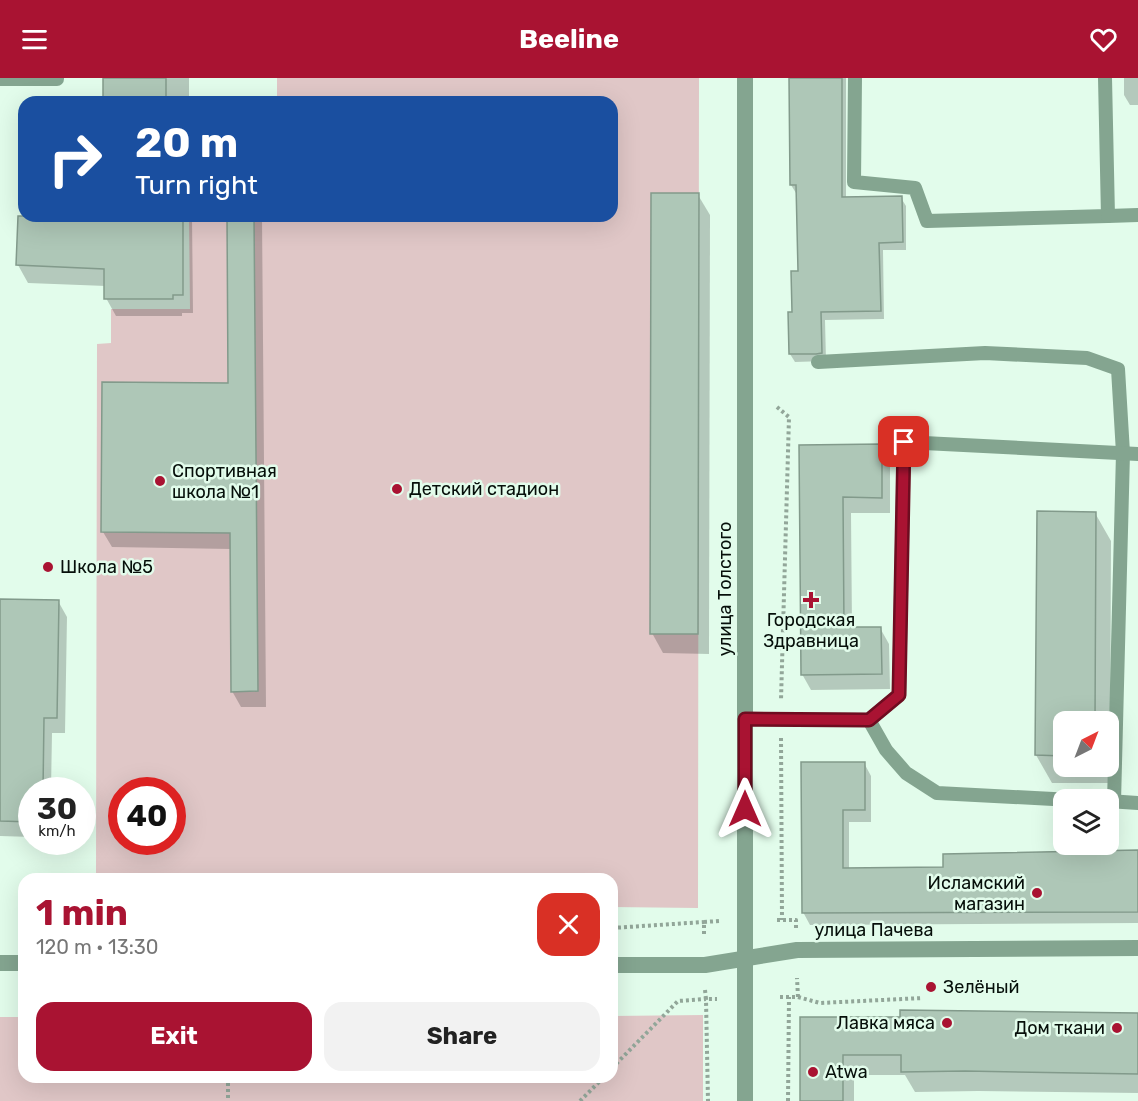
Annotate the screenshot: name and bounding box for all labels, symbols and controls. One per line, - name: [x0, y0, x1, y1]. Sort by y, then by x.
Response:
- icon: menu: [18, 23, 51, 56]
- text: Beeline: [519, 23, 619, 55]
- icon: heart: [1087, 23, 1120, 56]
- text: 20 m: [135, 118, 238, 168]
- icon: right: [36, 120, 114, 198]
- text: Turn right: [135, 169, 258, 201]
- pin: [878, 416, 929, 467]
- icon: arrive: [887, 425, 920, 458]
- place label: Спортивная школа №1: [172, 460, 277, 503]
- marker: Спортивная школа №1: [153, 474, 167, 488]
- place label: Детский стадион: [409, 478, 559, 500]
- marker: Детский стадион: [390, 482, 404, 496]
- street label: улица Толстого: [714, 522, 736, 656]
- place label: Школа №5: [60, 556, 153, 578]
- marker: Школа №5: [41, 560, 55, 574]
- marker: Городская Здравница: [804, 593, 818, 607]
- place label: Городская Здравница: [763, 609, 859, 652]
- north arrow: [1053, 711, 1119, 777]
- map controls: [1053, 711, 1119, 855]
- speed limit sign: 40: [108, 777, 186, 855]
- position arrow: [713, 777, 777, 841]
- button: layers: [1053, 789, 1119, 855]
- text: 30: [37, 791, 77, 827]
- text: km/h: [38, 822, 76, 840]
- place label: Исламский магазин: [928, 872, 1025, 915]
- marker: Исламский магазин: [1030, 886, 1044, 900]
- text: 1 min: [36, 891, 128, 934]
- button: close: [537, 893, 600, 956]
- street label: улица Пачева: [815, 919, 933, 941]
- text: 120 m · 13:30: [36, 935, 159, 959]
- place label: Зелёный: [943, 976, 1019, 998]
- marker: Зелёный: [924, 980, 938, 994]
- button: Exit: [36, 1002, 312, 1071]
- button: Share: [324, 1002, 600, 1071]
- place label: Лавка мяса: [836, 1012, 935, 1034]
- marker: Лавка мяса: [940, 1016, 954, 1030]
- place label: Дом ткани: [1015, 1017, 1105, 1039]
- marker: Дом ткани: [1110, 1021, 1124, 1035]
- place label: Atwa: [825, 1061, 868, 1083]
- marker: Atwa: [806, 1065, 820, 1079]

